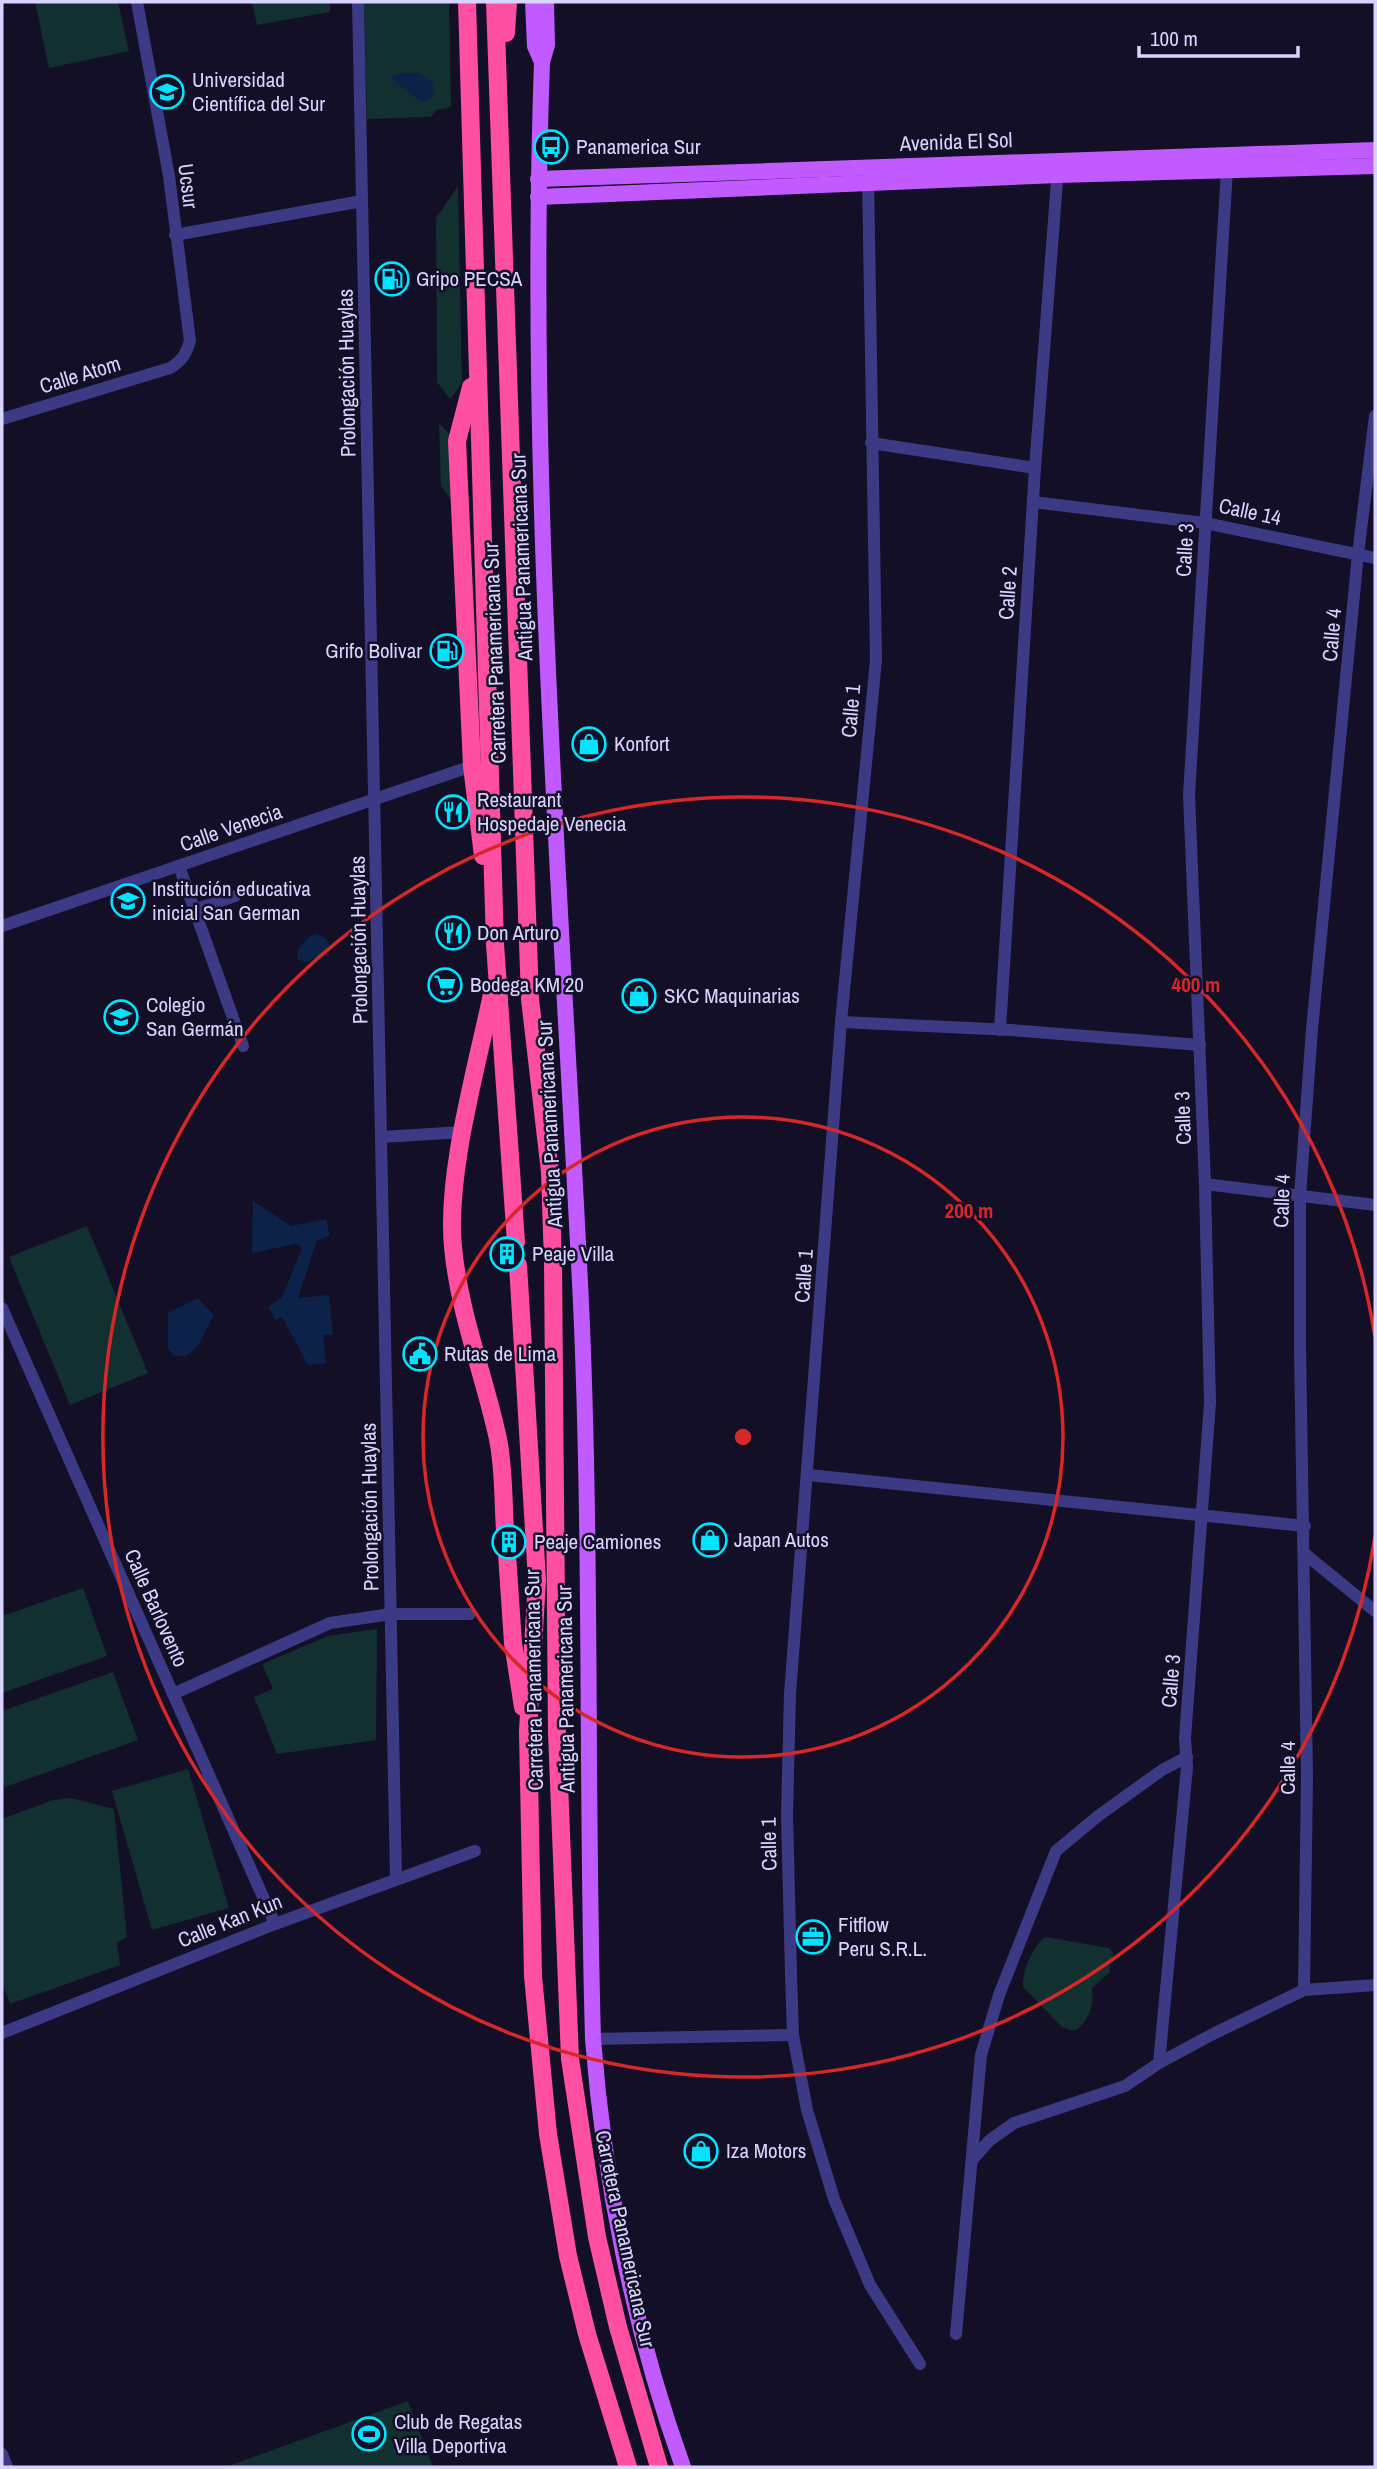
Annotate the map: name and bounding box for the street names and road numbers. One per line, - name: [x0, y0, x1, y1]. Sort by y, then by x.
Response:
- street label: Avenida El Sol: [898, 125, 1013, 158]
- street label: Ucsur: [171, 162, 206, 210]
- street label: Prolongación Huaylas: [331, 289, 362, 457]
- street label: Calle Atom: [36, 348, 124, 401]
- street label: Antigua Panamericana Sur: [503, 452, 540, 662]
- street label: Calle 14: [1216, 491, 1284, 532]
- street label: Calle 3: [1169, 522, 1200, 577]
- street label: Carretera Panamericana Sur: [476, 542, 513, 764]
- street label: Calle 2: [991, 565, 1024, 621]
- street label: Calle 4: [1315, 607, 1348, 663]
- street label: Calle 1: [834, 683, 867, 739]
- street label: Calle Venecia: [176, 796, 286, 859]
- street label: Prolongación Huaylas: [343, 856, 374, 1024]
- street label: Antigua Panamericana Sur: [530, 1019, 569, 1230]
- street label: Calle 3: [1167, 1091, 1198, 1145]
- street label: Calle 4: [1266, 1173, 1297, 1228]
- street label: Calle 1: [787, 1248, 820, 1304]
- street label: Prolongación Huaylas: [354, 1423, 385, 1591]
- street label: Calle Barlovento: [118, 1544, 195, 1671]
- street label: Carretera Panamericana Sur: [517, 1569, 550, 1791]
- street label: Antigua Panamericana Sur: [549, 1585, 582, 1794]
- street label: Calle 3: [1154, 1653, 1187, 1709]
- street label: Calle 4: [1273, 1741, 1302, 1795]
- street label: Calle 1: [754, 1817, 783, 1871]
- street label: Calle Kan Kun: [173, 1886, 286, 1955]
- street label: Carretera Panamericana Sur: [588, 2128, 663, 2350]

